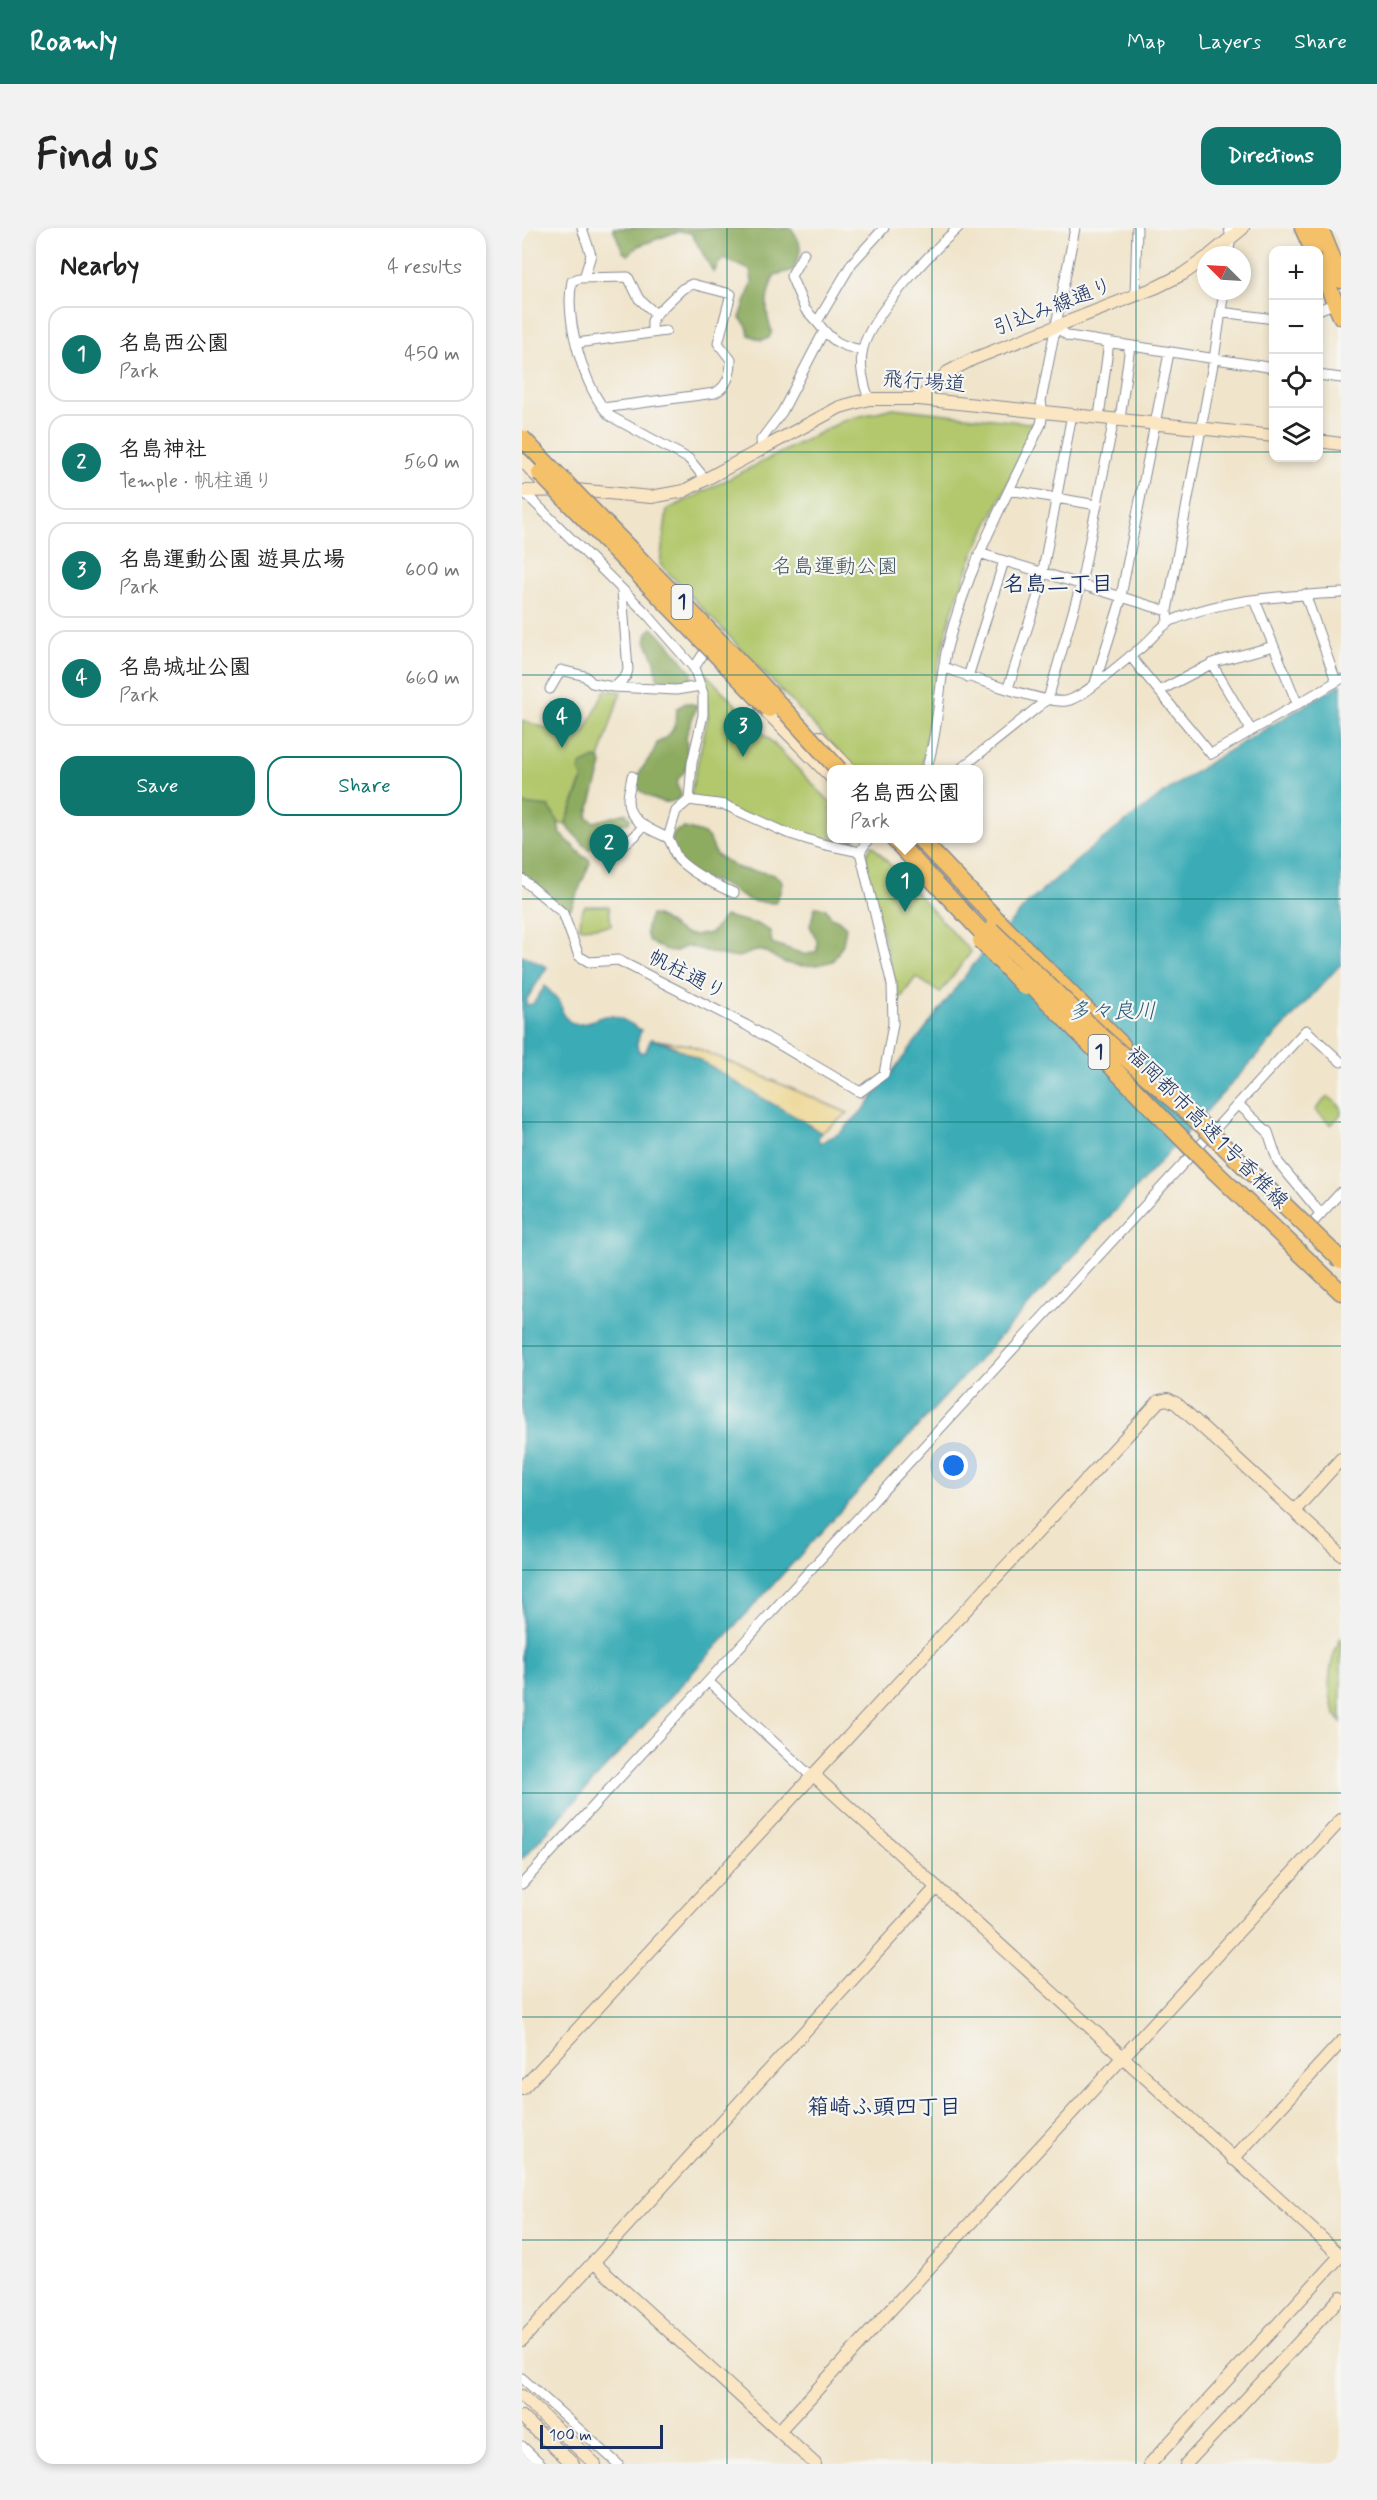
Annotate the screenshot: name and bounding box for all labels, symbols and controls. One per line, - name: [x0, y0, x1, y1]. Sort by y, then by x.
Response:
- text: Roamly: [30, 24, 118, 61]
- text: Map: [1127, 28, 1165, 56]
- text: Layers: [1198, 28, 1261, 56]
- text: Share: [1294, 28, 1347, 56]
- button: Directions: [1201, 127, 1341, 185]
- text: Find us: [36, 129, 158, 184]
- north arrow: [1197, 246, 1251, 300]
- map controls: [1269, 246, 1323, 462]
- button: +: [1269, 246, 1323, 300]
- text: Nearby: [60, 250, 139, 284]
- text: 4 results: [387, 254, 462, 281]
- street label: 引込み線通り: [989, 271, 1117, 343]
- button: −: [1269, 300, 1323, 354]
- text: 名島西公園: [119, 330, 229, 358]
- text: 1: [77, 341, 86, 368]
- text: 450 m: [404, 341, 460, 368]
- button: locate: [1269, 354, 1323, 408]
- text: Park: [119, 358, 159, 385]
- street label: 飛行場道: [881, 365, 967, 399]
- button: layers: [1269, 408, 1323, 462]
- text: 名島神社: [119, 436, 207, 464]
- text: 2: [77, 449, 86, 476]
- text: 560 m: [404, 449, 460, 476]
- text: Temple · 帆柱通り: [119, 468, 273, 495]
- text: 名島運動公園 遊具広場: [119, 546, 345, 574]
- park label: 名島運動公園: [772, 553, 898, 581]
- text: 3: [77, 557, 86, 584]
- text: 600 m: [405, 557, 460, 584]
- district label: 名島二丁目: [1003, 571, 1113, 599]
- text: Park: [119, 574, 159, 601]
- road number: 1: [672, 585, 692, 619]
- text: 名島城址公園: [119, 654, 251, 682]
- text: 4: [76, 665, 87, 692]
- text: 660 m: [405, 665, 460, 692]
- text: Park: [119, 682, 159, 709]
- pin: 4: [542, 698, 582, 748]
- pin: 3: [724, 708, 762, 757]
- button: Save: [60, 756, 255, 816]
- button: Share: [267, 756, 462, 816]
- popup: [827, 765, 983, 843]
- text: 名島西公園: [850, 780, 960, 808]
- text: Park: [850, 808, 890, 835]
- pin: 2: [590, 824, 628, 874]
- pin: 1: [886, 862, 925, 912]
- street label: 帆柱通り: [643, 943, 731, 1007]
- water label: 多々良川: [1068, 998, 1156, 1026]
- road number: 1: [1088, 1035, 1110, 1069]
- street label: 福岡都市高速1号香椎線: [1120, 1041, 1294, 1215]
- your location: [939, 1451, 968, 1480]
- district label: 箱崎ふ頭四丁目: [807, 2094, 961, 2122]
- scale bar: [540, 2422, 663, 2450]
- text: 100 m: [549, 2425, 592, 2446]

